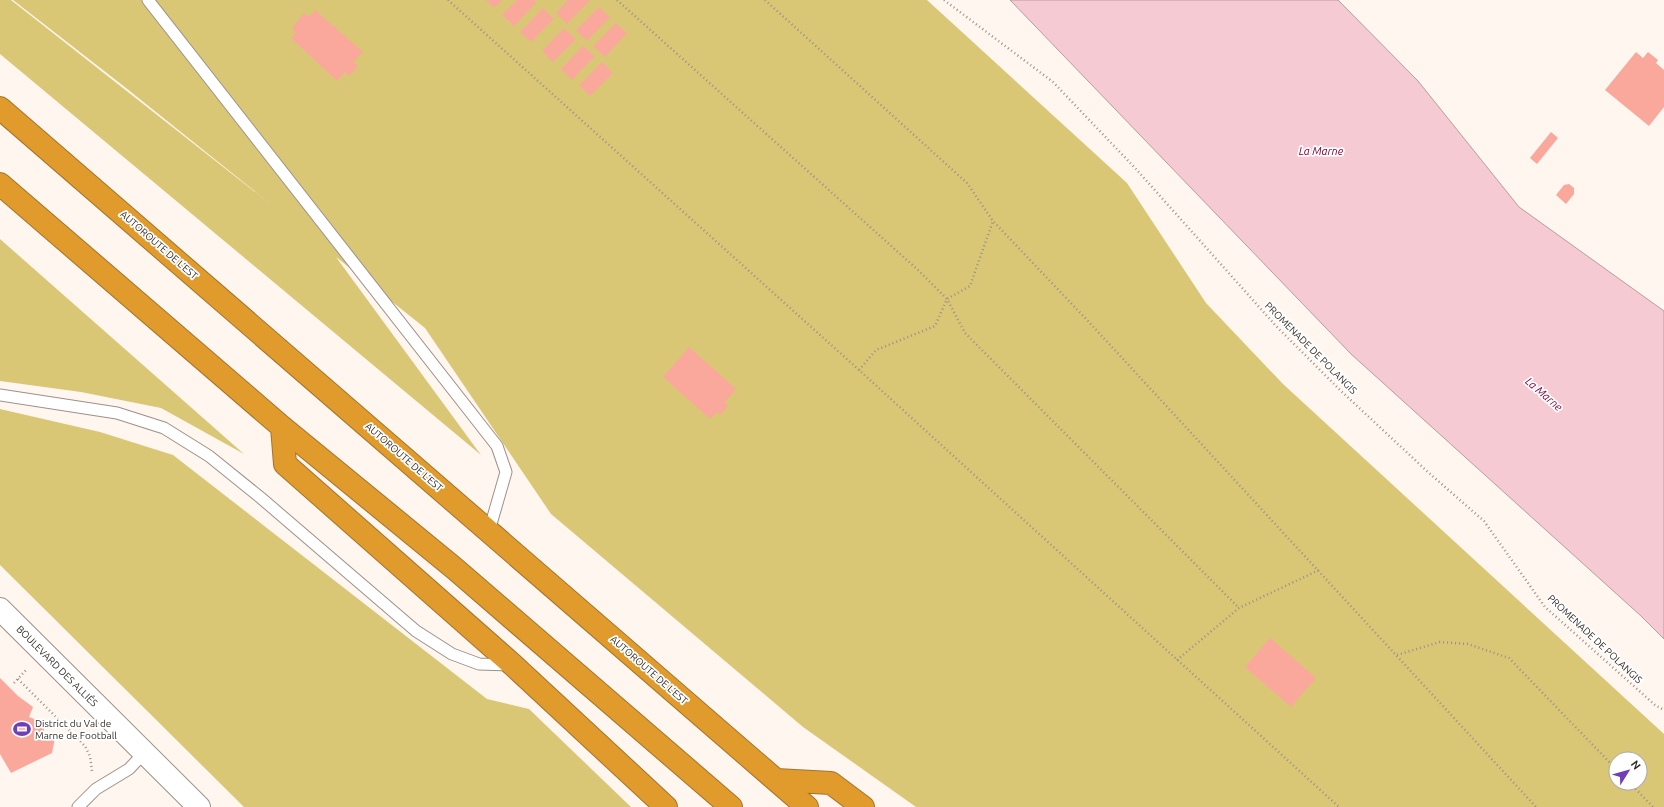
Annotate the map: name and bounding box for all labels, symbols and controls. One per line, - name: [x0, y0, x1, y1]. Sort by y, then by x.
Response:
- water label: La Marne: [1299, 145, 1344, 157]
- street label: AUTOROUTE DE L’EST: [118, 209, 200, 282]
- street label: PROMENADE DE POLANGIS: [1263, 300, 1359, 396]
- water label: La Marne: [1523, 375, 1565, 413]
- street label: AUTOROUTE DE L’EST: [363, 421, 445, 494]
- street label: PROMENADE DE POLANGIS: [1546, 592, 1644, 686]
- street label: BOULEVARD DES ALLIÉS: [14, 623, 100, 709]
- street label: AUTOROUTE DE L’EST: [608, 634, 690, 707]
- place label: District du Val de Marne de Football: [35, 718, 117, 741]
- sports icon: District du Val de Marne de Football: [12, 719, 32, 739]
- north arrow: [1608, 751, 1648, 791]
- text: N: [1629, 758, 1643, 772]

